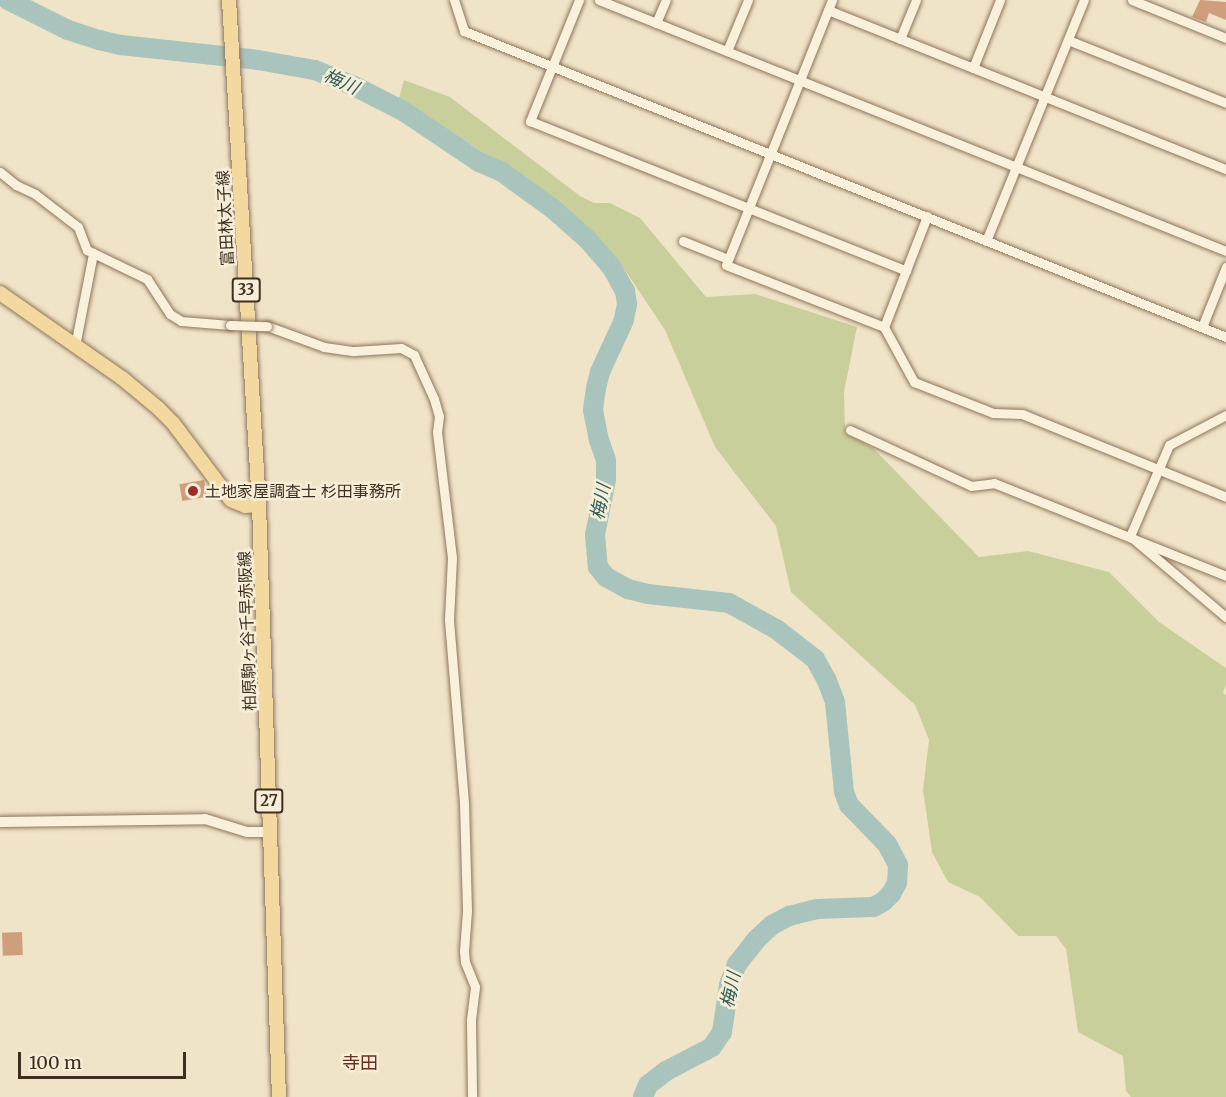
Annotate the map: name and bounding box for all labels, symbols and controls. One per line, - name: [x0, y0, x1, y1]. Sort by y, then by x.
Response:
- water label: 梅川: [320, 65, 362, 99]
- street label: 富田林太子線: [213, 170, 237, 266]
- road number: 33: [231, 278, 261, 302]
- place label: 土地家屋調査士 杉田事務所: [205, 481, 401, 501]
- water label: 梅川: [587, 482, 615, 522]
- marker: 土地家屋調査士 杉田事務所: [186, 484, 200, 498]
- street label: 柏原駒ヶ谷千早赤阪線: [235, 551, 259, 711]
- road number: 27: [254, 789, 284, 813]
- water label: 梅川: [717, 970, 745, 1010]
- scale bar: [21, 1040, 189, 1078]
- text: 100 m: [29, 1051, 82, 1074]
- district label: 寺田: [342, 1052, 378, 1074]

